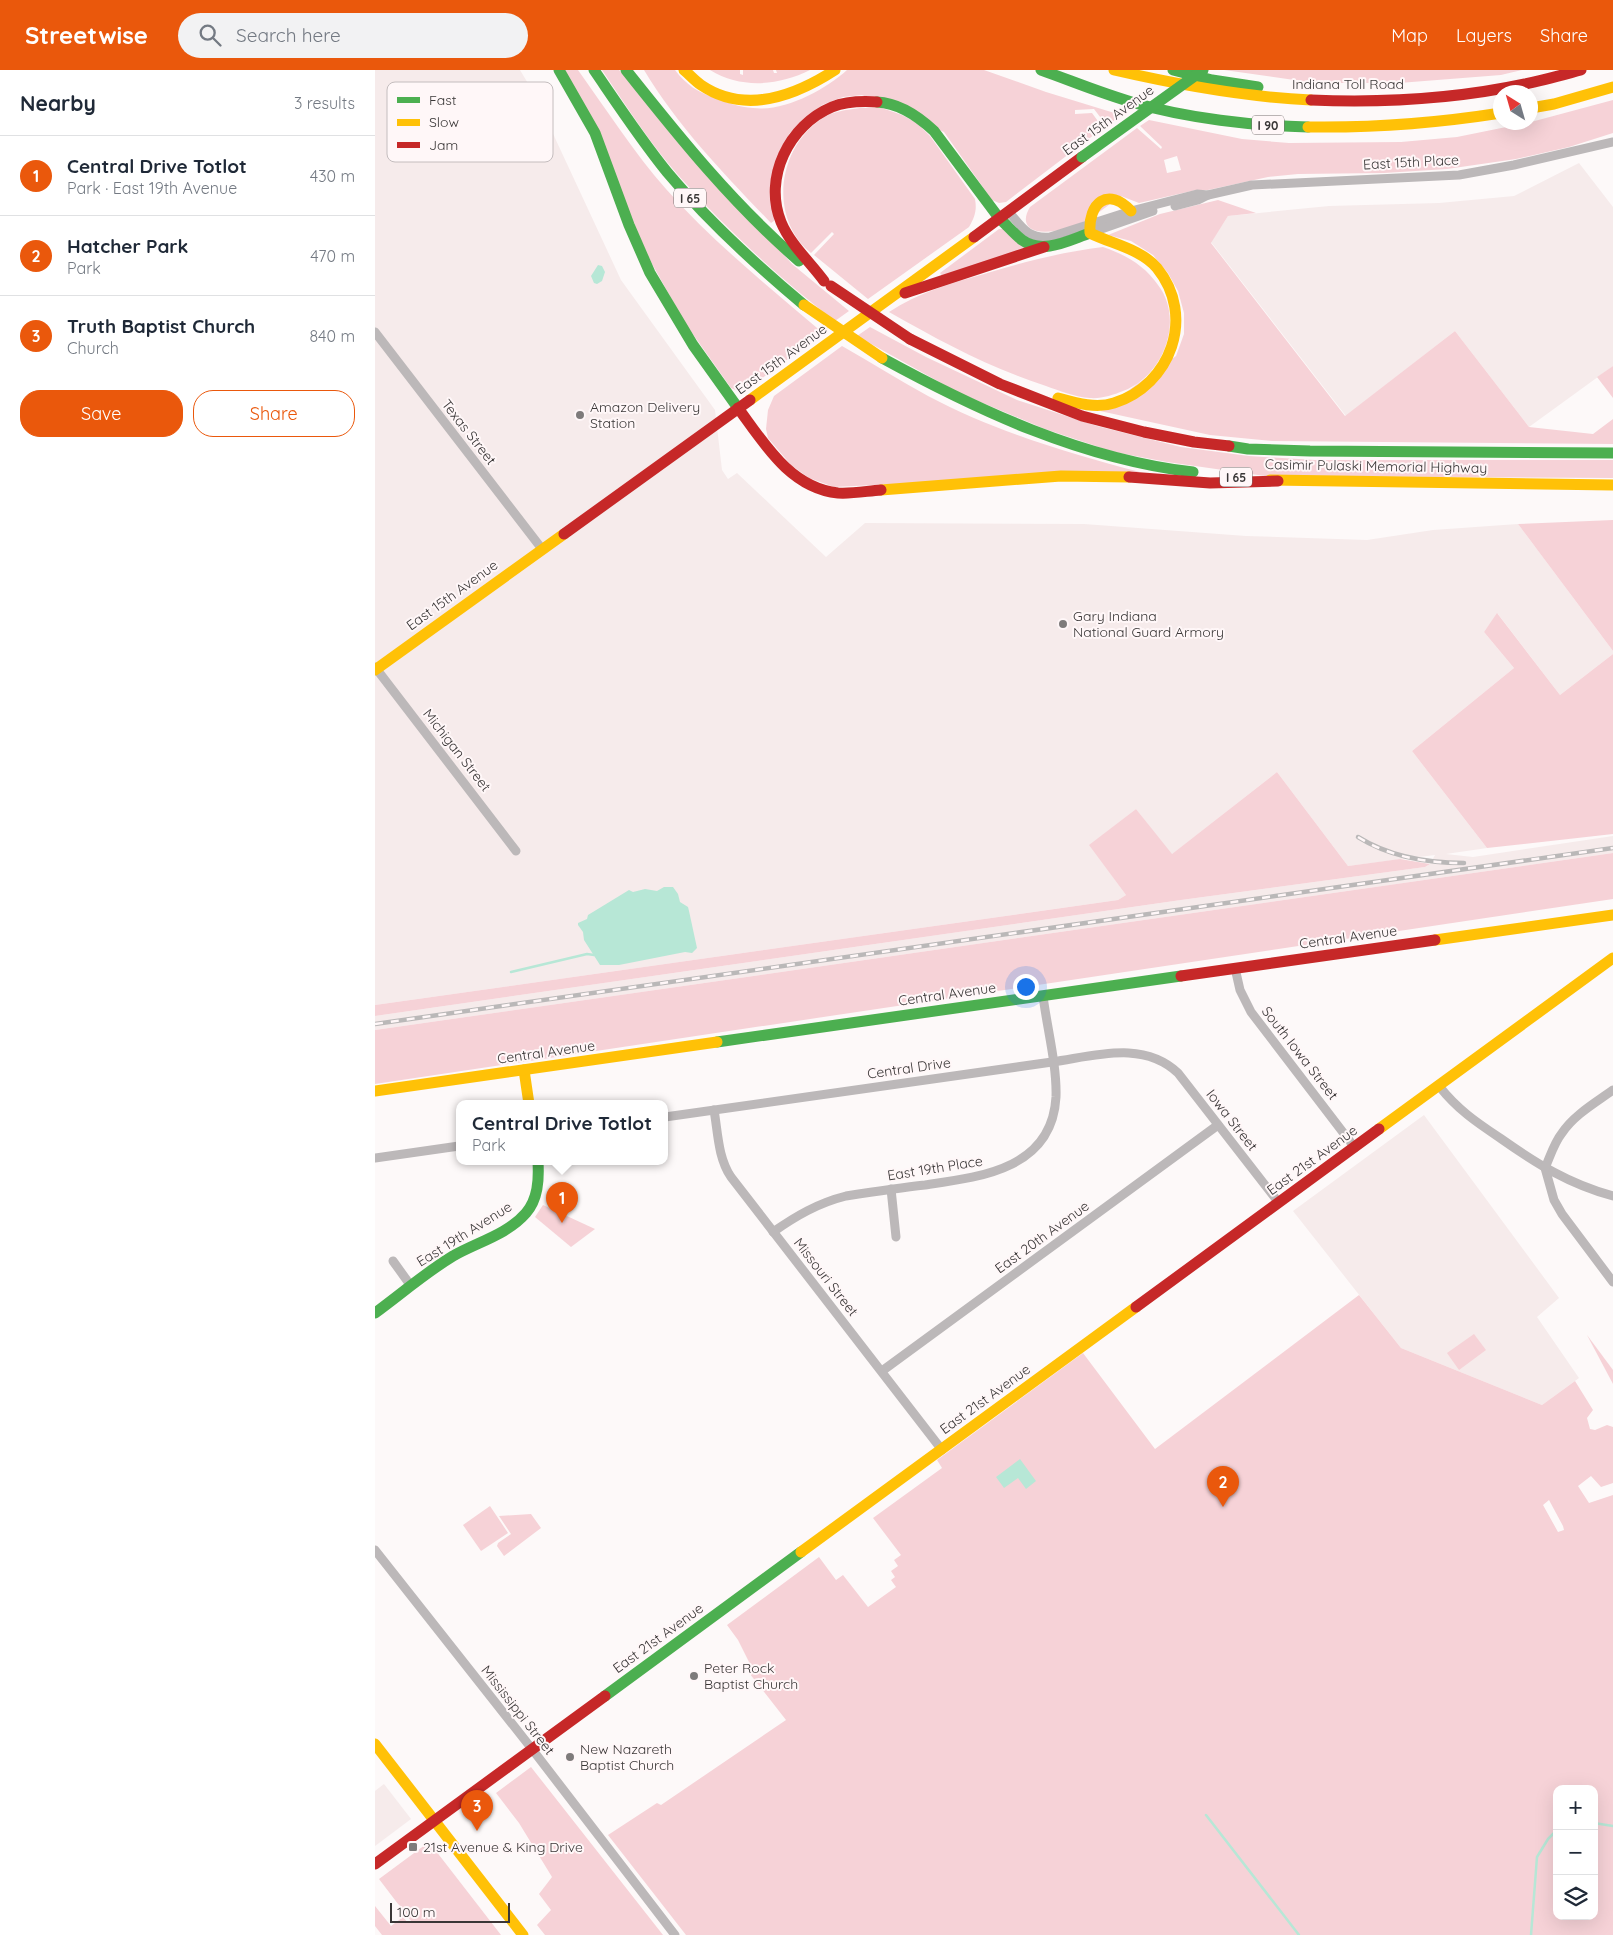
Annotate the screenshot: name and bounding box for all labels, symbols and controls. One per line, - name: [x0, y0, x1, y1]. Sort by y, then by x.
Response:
- search box: [178, 13, 528, 58]
- text: Streetwise: [25, 20, 148, 50]
- icon: search: [196, 21, 224, 49]
- text: Search here: [236, 23, 341, 47]
- text: Map: [1391, 24, 1428, 47]
- text: Layers: [1456, 24, 1512, 47]
- text: Share: [1540, 24, 1588, 47]
- street label: Indiana Toll Road: [1292, 75, 1404, 93]
- street label: East 15th Avenue: [1059, 81, 1157, 159]
- legend: [387, 82, 553, 162]
- north arrow: [1493, 85, 1538, 130]
- text: Nearby: [20, 90, 96, 116]
- text: Fast: [429, 91, 457, 109]
- text: 3 results: [294, 93, 355, 113]
- text: Slow: [429, 113, 459, 131]
- road number: I 90: [1252, 116, 1284, 134]
- text: Jam: [429, 136, 458, 154]
- street label: East 15th Place: [1363, 150, 1460, 174]
- text: Central Drive Totlot: [67, 154, 247, 178]
- text: 1: [33, 166, 39, 186]
- text: 430 m: [310, 166, 355, 186]
- text: Park · East 19th Avenue: [67, 178, 237, 198]
- road number: I 65: [674, 189, 706, 208]
- text: Hatcher Park: [67, 234, 188, 258]
- text: 2: [31, 246, 41, 266]
- text: 470 m: [310, 246, 355, 266]
- text: Park: [67, 258, 101, 278]
- text: Truth Baptist Church: [67, 314, 255, 338]
- street label: East 15th Avenue: [732, 320, 830, 398]
- text: 3: [32, 326, 40, 346]
- text: 840 m: [309, 326, 355, 346]
- text: Church: [67, 338, 119, 358]
- button: Save: [20, 390, 183, 437]
- button: Share: [193, 390, 355, 437]
- street label: Texas Street: [438, 396, 500, 469]
- place label: Amazon Delivery Station: [590, 398, 700, 432]
- marker: Amazon Delivery Station: [574, 409, 586, 421]
- street label: Casimir Pulaski Memorial Highway: [1265, 455, 1487, 477]
- road number: I 65: [1220, 468, 1252, 487]
- street label: East 15th Avenue: [403, 556, 501, 634]
- place label: Gary Indiana National Guard Armory: [1073, 607, 1224, 641]
- marker: Gary Indiana National Guard Armory: [1057, 618, 1069, 630]
- street label: Michigan Street: [419, 705, 495, 795]
- street label: Central Avenue: [1298, 921, 1398, 953]
- your location: [1013, 974, 1039, 1000]
- street label: Central Avenue: [897, 978, 997, 1010]
- street label: South Iowa Street: [1258, 1003, 1342, 1104]
- street label: Central Avenue: [496, 1036, 596, 1068]
- street label: Central Drive: [866, 1053, 952, 1083]
- street label: Iowa Street: [1202, 1086, 1262, 1155]
- popup: [456, 1100, 668, 1165]
- text: Central Drive Totlot: [472, 1111, 652, 1135]
- street label: East 21st Avenue: [1263, 1121, 1361, 1199]
- text: Park: [472, 1135, 506, 1155]
- street label: East 19th Place: [886, 1152, 984, 1184]
- pin: 1: [546, 1182, 578, 1223]
- street label: East 19th Avenue: [413, 1197, 515, 1271]
- street label: East 20th Avenue: [991, 1197, 1093, 1277]
- street label: Missouri Street: [790, 1234, 862, 1320]
- street label: East 21st Avenue: [936, 1360, 1034, 1438]
- pin: 2: [1207, 1466, 1239, 1507]
- street label: East 21st Avenue: [609, 1599, 707, 1677]
- place label: Peter Rock Baptist Church: [704, 1659, 798, 1693]
- street label: Mississippi Street: [477, 1662, 559, 1759]
- marker: Peter Rock Baptist Church: [688, 1670, 700, 1682]
- place label: New Nazareth Baptist Church: [580, 1740, 674, 1774]
- marker: New Nazareth Baptist Church: [564, 1751, 576, 1763]
- map controls: [1553, 1785, 1598, 1920]
- button: +: [1553, 1785, 1598, 1830]
- pin: 3: [461, 1790, 493, 1831]
- button: −: [1553, 1830, 1598, 1875]
- place label: 21st Avenue & King Drive: [423, 1838, 583, 1856]
- marker: 21st Avenue & King Drive: [407, 1841, 419, 1853]
- button: layers: [1553, 1875, 1598, 1920]
- scale bar: [390, 1900, 510, 1923]
- text: 100 m: [397, 1903, 435, 1921]

